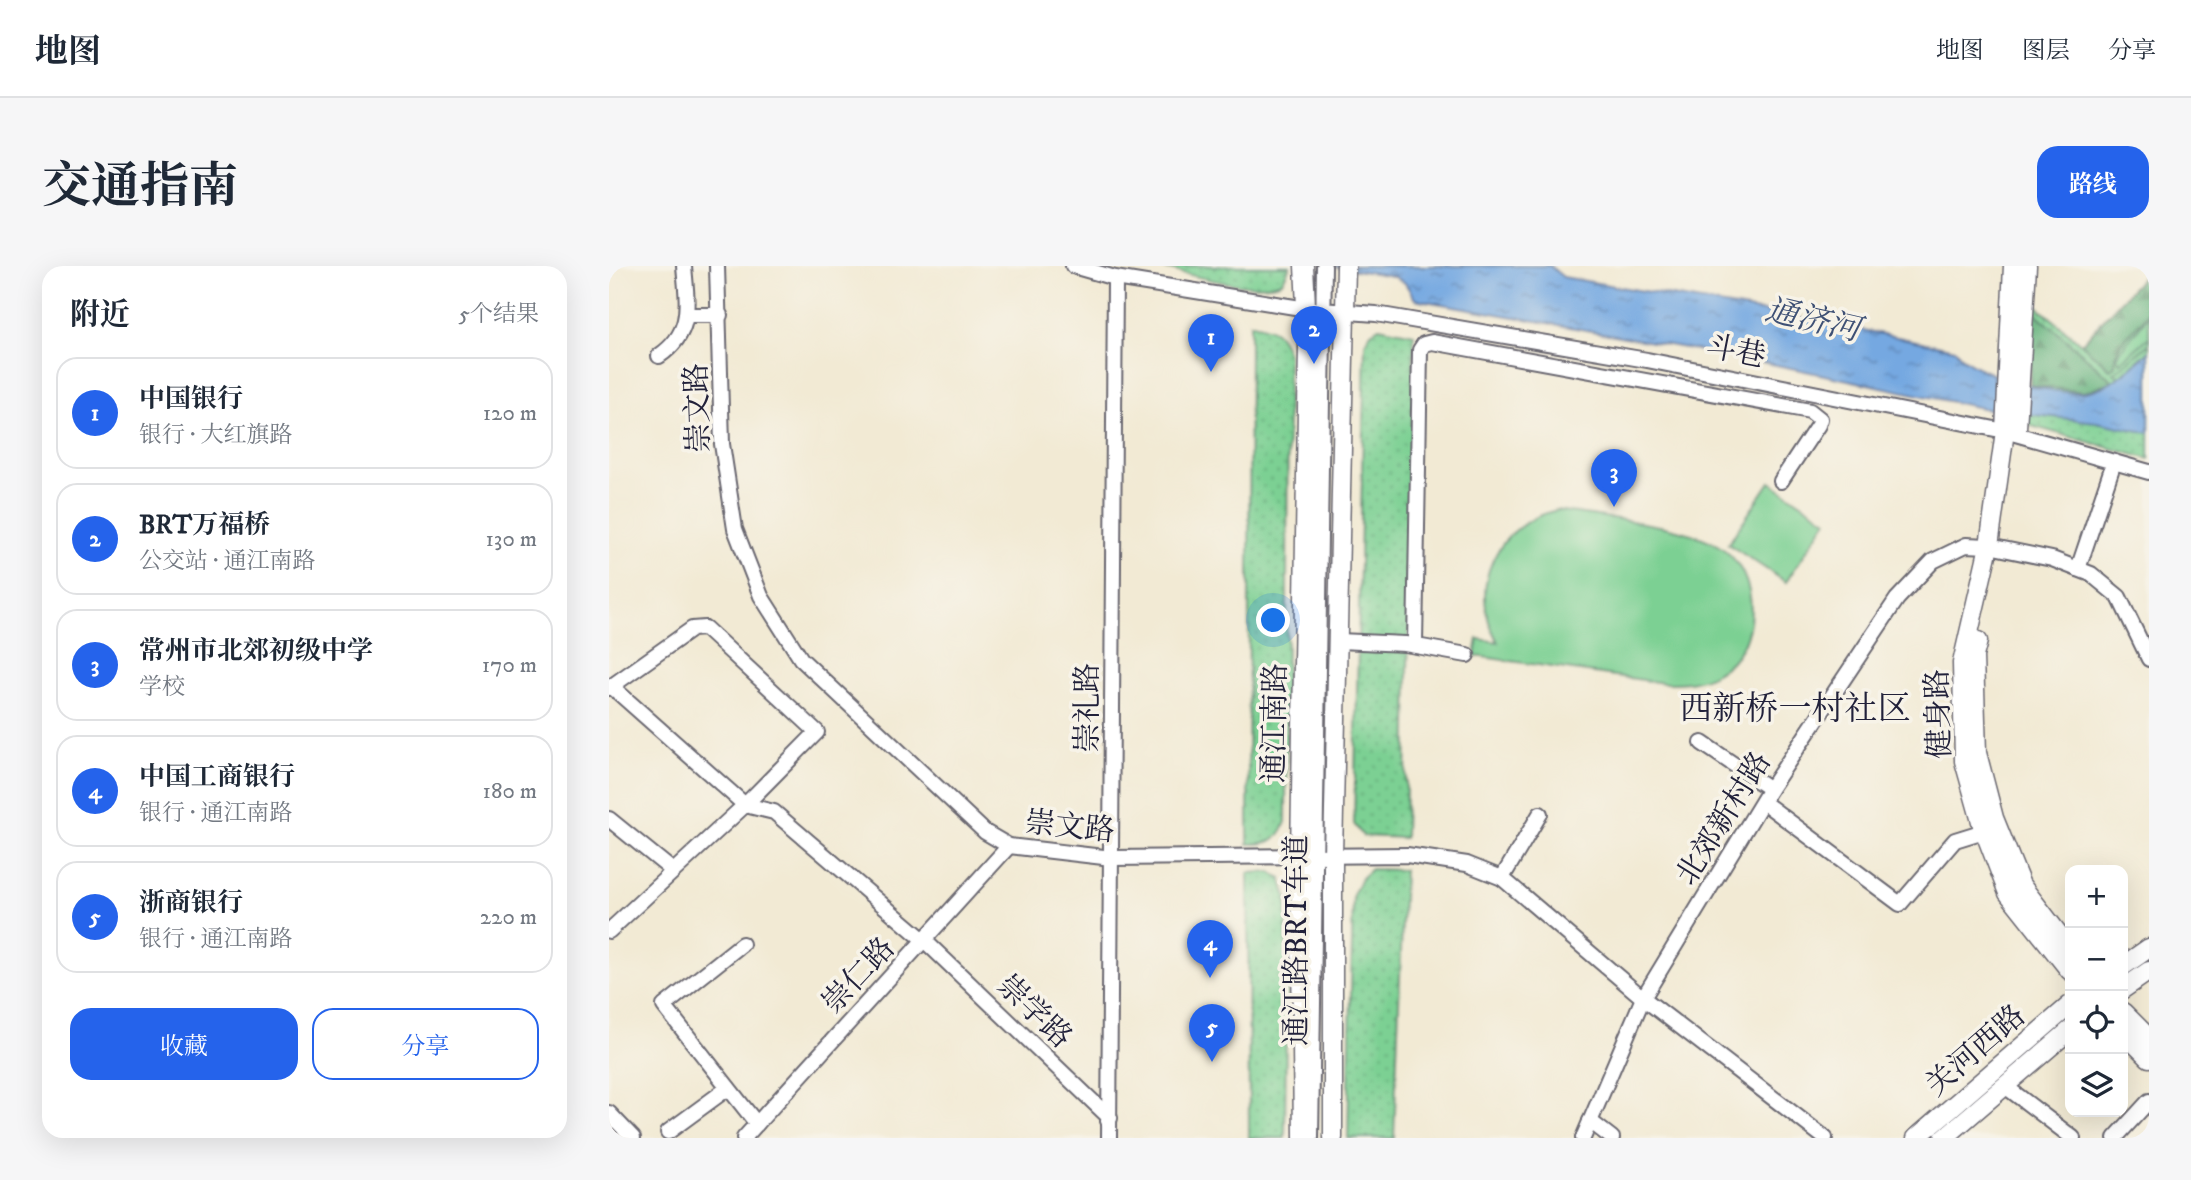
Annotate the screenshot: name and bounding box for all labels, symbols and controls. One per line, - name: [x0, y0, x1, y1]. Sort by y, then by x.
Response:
- text: 地图: [35, 32, 101, 73]
- text: 地图: [1936, 36, 1984, 66]
- text: 图层: [2022, 36, 2070, 66]
- text: 分享: [2108, 36, 2156, 66]
- button: 路线: [2037, 146, 2149, 218]
- text: 交通指南: [42, 157, 238, 219]
- water label: 通济河: [1761, 291, 1869, 352]
- text: 附近: [70, 297, 130, 334]
- text: 5个结果: [459, 300, 539, 329]
- pin: 2: [1291, 306, 1337, 364]
- pin: 1: [1188, 314, 1234, 372]
- street label: 斗巷: [1703, 329, 1769, 376]
- street label: 崇文路: [678, 362, 719, 454]
- text: 中国银行: [139, 383, 243, 416]
- text: 1: [91, 399, 99, 428]
- text: 120 m: [483, 399, 537, 428]
- text: 银行 · 大红旗路: [139, 421, 292, 450]
- pin: 3: [1591, 449, 1637, 507]
- text: BRT万福桥: [139, 509, 270, 542]
- text: 2: [89, 525, 101, 554]
- text: 130 m: [485, 525, 537, 554]
- text: 公交站 · 通江南路: [139, 547, 315, 576]
- your location: [1256, 603, 1290, 637]
- text: 常州市北郊初级中学: [139, 635, 373, 668]
- text: 3: [91, 651, 99, 680]
- text: 170 m: [482, 651, 537, 680]
- street label: 崇礼路: [1070, 663, 1107, 753]
- street label: 通江南路: [1256, 663, 1295, 783]
- street label: 健身路: [1919, 668, 1960, 760]
- text: 学校: [139, 673, 185, 702]
- district label: 西新桥一村社区: [1680, 689, 1911, 730]
- street label: 北郊新村路: [1669, 745, 1780, 892]
- text: 中国工商银行: [139, 761, 295, 794]
- text: 4: [88, 777, 102, 806]
- text: 180 m: [482, 777, 537, 806]
- text: 银行 · 通江南路: [139, 799, 292, 828]
- street label: 崇文路: [1023, 804, 1117, 851]
- street label: 通江路BRT车道: [1279, 834, 1316, 1046]
- map controls: [2065, 865, 2128, 1117]
- button: +: [2065, 865, 2128, 928]
- text: 浙商银行: [139, 887, 243, 920]
- text: 5: [89, 903, 101, 932]
- text: 220 m: [480, 903, 537, 932]
- pin: 4: [1187, 920, 1233, 978]
- text: 银行 · 通江南路: [139, 925, 292, 954]
- button: −: [2065, 928, 2128, 991]
- street label: 崇仁路: [815, 930, 903, 1022]
- street label: 崇学路: [989, 968, 1079, 1057]
- button: locate: [2065, 991, 2128, 1054]
- street label: 关河西路: [1919, 998, 2033, 1104]
- pin: 5: [1189, 1004, 1235, 1062]
- button: 收藏: [70, 1008, 298, 1080]
- button: 分享: [312, 1008, 539, 1080]
- button: layers: [2065, 1054, 2128, 1117]

